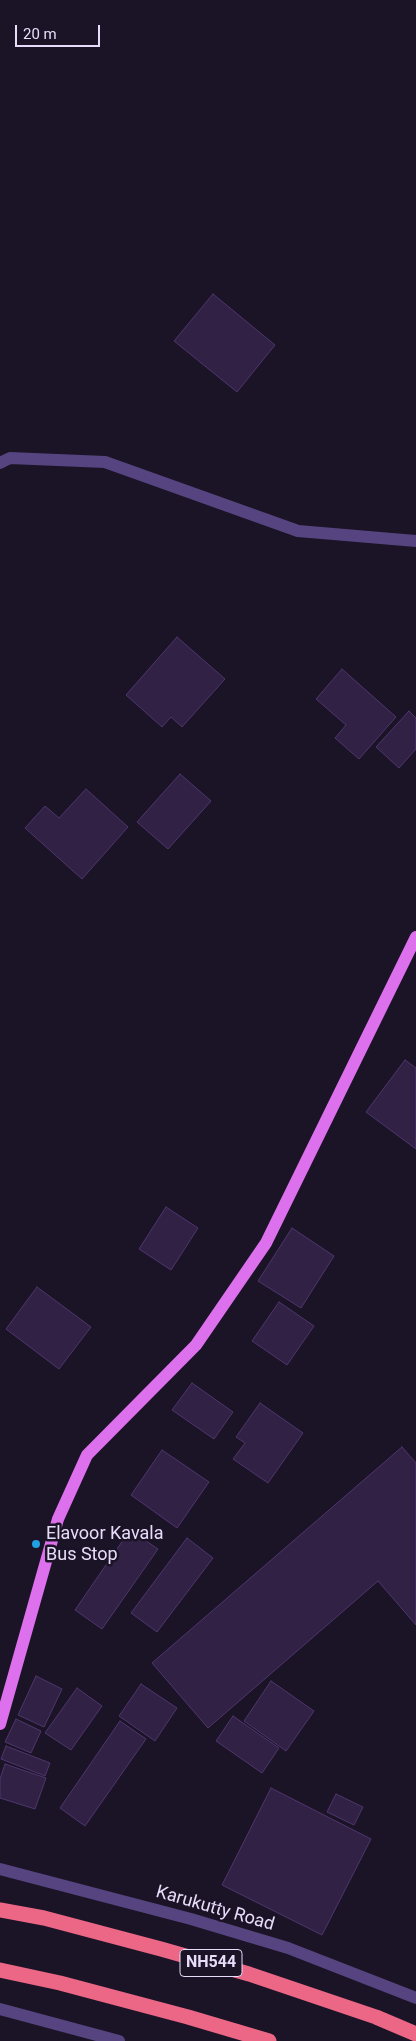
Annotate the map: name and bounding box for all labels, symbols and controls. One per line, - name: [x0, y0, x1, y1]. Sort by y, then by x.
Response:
- scale bar: [18, 15, 102, 47]
- text: 20 m: [23, 25, 57, 43]
- place label: Elavoor Kavala Bus Stop: [46, 1523, 163, 1566]
- marker: Elavoor Kavala Bus Stop: [30, 1538, 42, 1550]
- street label: Karukutty Road: [153, 1882, 277, 1936]
- road number: NH544: [180, 1950, 242, 1976]

